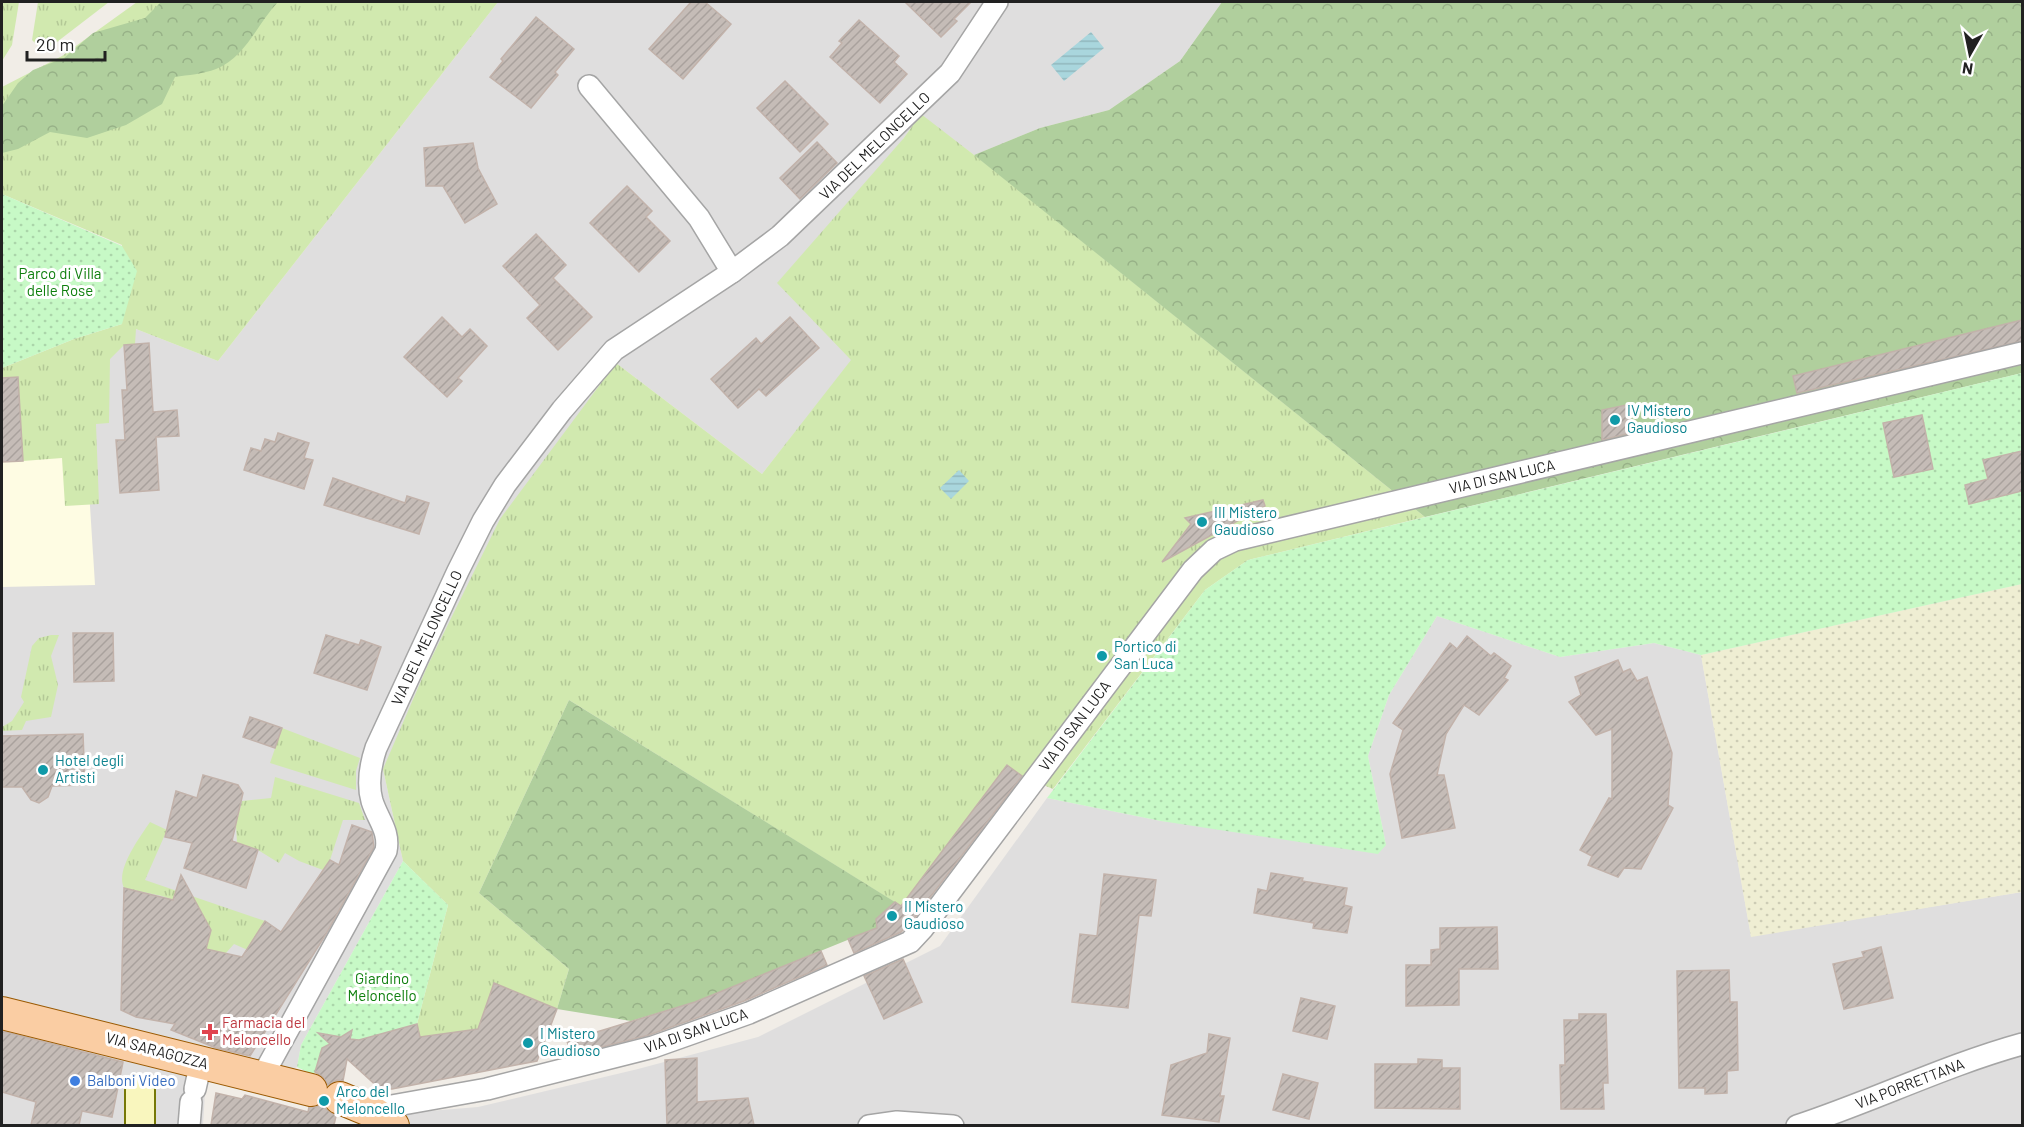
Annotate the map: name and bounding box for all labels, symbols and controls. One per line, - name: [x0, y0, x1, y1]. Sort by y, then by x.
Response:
- scale bar: [27, 24, 105, 62]
- north arrow: [1940, 24, 2000, 84]
- text: 20 m: [36, 33, 74, 55]
- text: N: [1961, 59, 1974, 80]
- street label: VIA DEL MELONCELLO: [815, 88, 933, 203]
- park label: Parco di Villa delle Rose: [18, 264, 102, 299]
- place label: IV Mistero Gaudioso: [1627, 401, 1691, 436]
- marker: IV Mistero Gaudioso: [1608, 413, 1622, 427]
- street label: VIA DI SAN LUCA: [1447, 455, 1557, 497]
- place label: III Mistero Gaudioso: [1214, 503, 1277, 538]
- marker: III Mistero Gaudioso: [1195, 515, 1209, 529]
- street label: VIA DEL MELONCELLO: [387, 567, 465, 708]
- place label: Portico di San Luca: [1114, 637, 1177, 672]
- marker: Portico di San Luca: [1095, 649, 1109, 663]
- street label: VIA DI SAN LUCA: [1034, 677, 1114, 774]
- place label: Hotel degli Artisti: [55, 751, 124, 786]
- marker: Hotel degli Artisti: [36, 763, 50, 777]
- place label: II Mistero Gaudioso: [904, 897, 964, 932]
- marker: II Mistero Gaudioso: [885, 909, 899, 923]
- park label: Giardino Meloncello: [347, 969, 417, 1004]
- street label: VIA DI SAN LUCA: [642, 1004, 750, 1056]
- place label: Farmacia del Meloncello: [222, 1013, 305, 1048]
- place label: I Mistero Gaudioso: [540, 1024, 600, 1059]
- marker: Farmacia del Meloncello: [203, 1025, 217, 1039]
- street label: VIA SARAGOZZA: [104, 1028, 211, 1072]
- marker: I Mistero Gaudioso: [521, 1036, 535, 1050]
- street label: VIA PORRETTANA: [1853, 1054, 1967, 1112]
- place label: Balboni Video: [87, 1071, 176, 1089]
- marker: Balboni Video: [68, 1074, 82, 1088]
- place label: Arco del Meloncello: [336, 1082, 405, 1117]
- marker: Arco del Meloncello: [317, 1094, 331, 1108]

